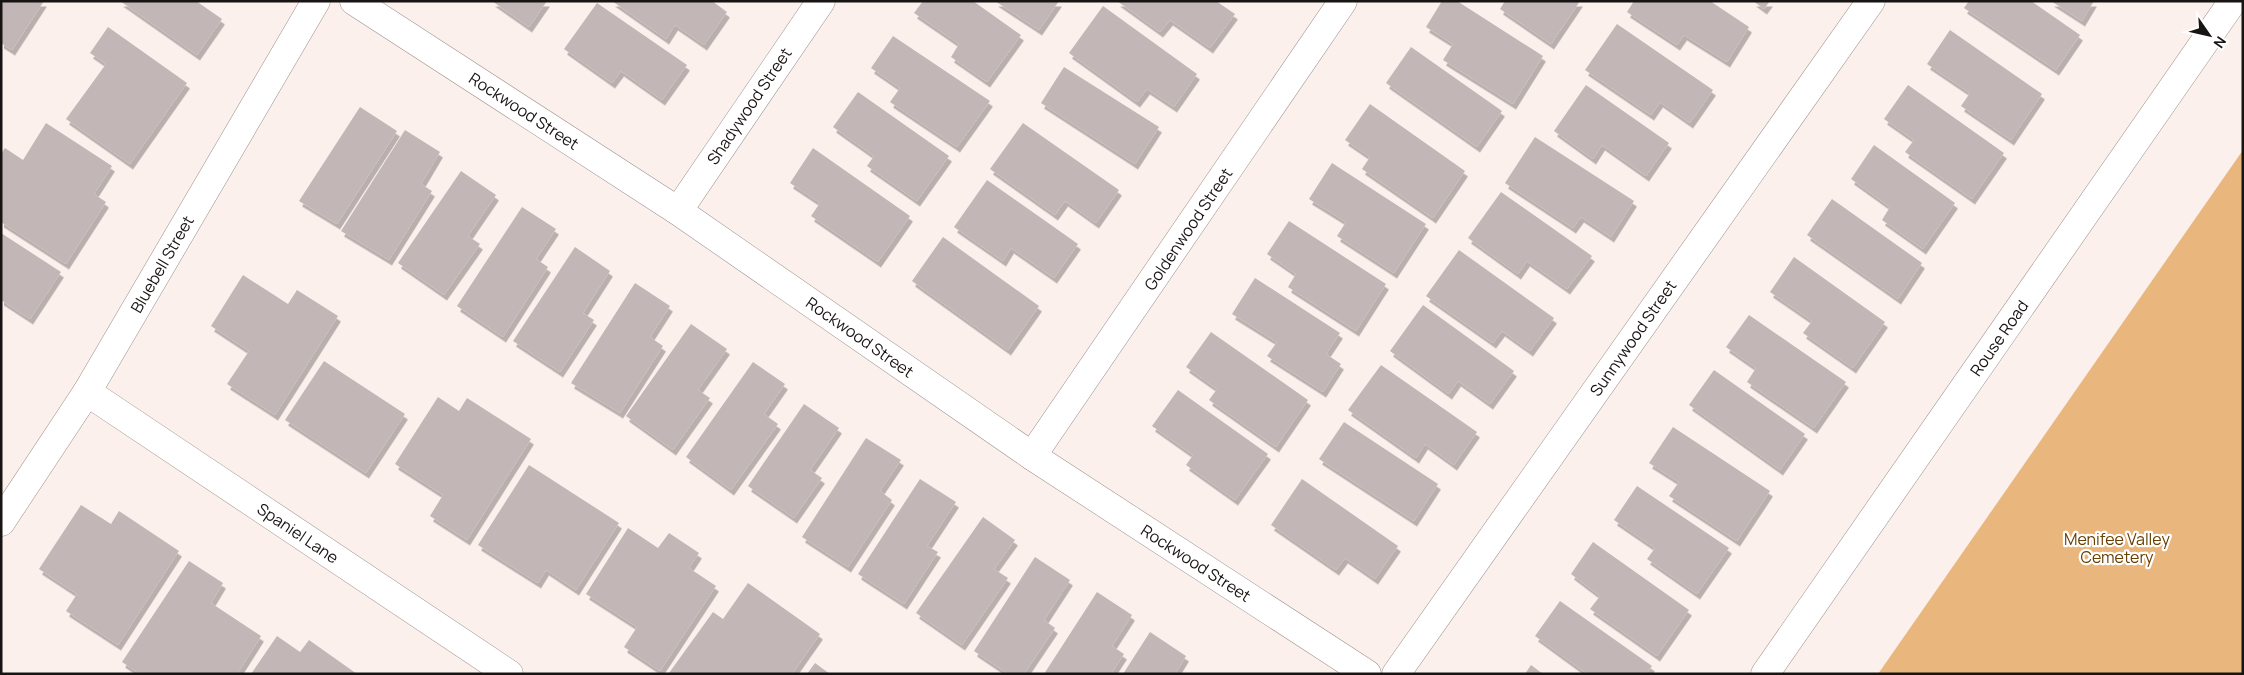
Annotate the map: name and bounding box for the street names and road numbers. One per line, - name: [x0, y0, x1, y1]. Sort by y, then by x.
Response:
- street label: Shadywood Street: [702, 43, 796, 169]
- street label: Rockwood Street: [465, 67, 583, 155]
- street label: Goldenwood Street: [1139, 164, 1237, 294]
- street label: Bluebell Street: [125, 211, 199, 317]
- street label: Sunnywood Street: [1585, 276, 1681, 400]
- street label: Rockwood Street: [802, 292, 918, 382]
- street label: Rouse Road: [1965, 296, 2033, 380]
- street label: Spaniel Lane: [253, 498, 343, 568]
- street label: Rockwood Street: [1137, 519, 1255, 607]

